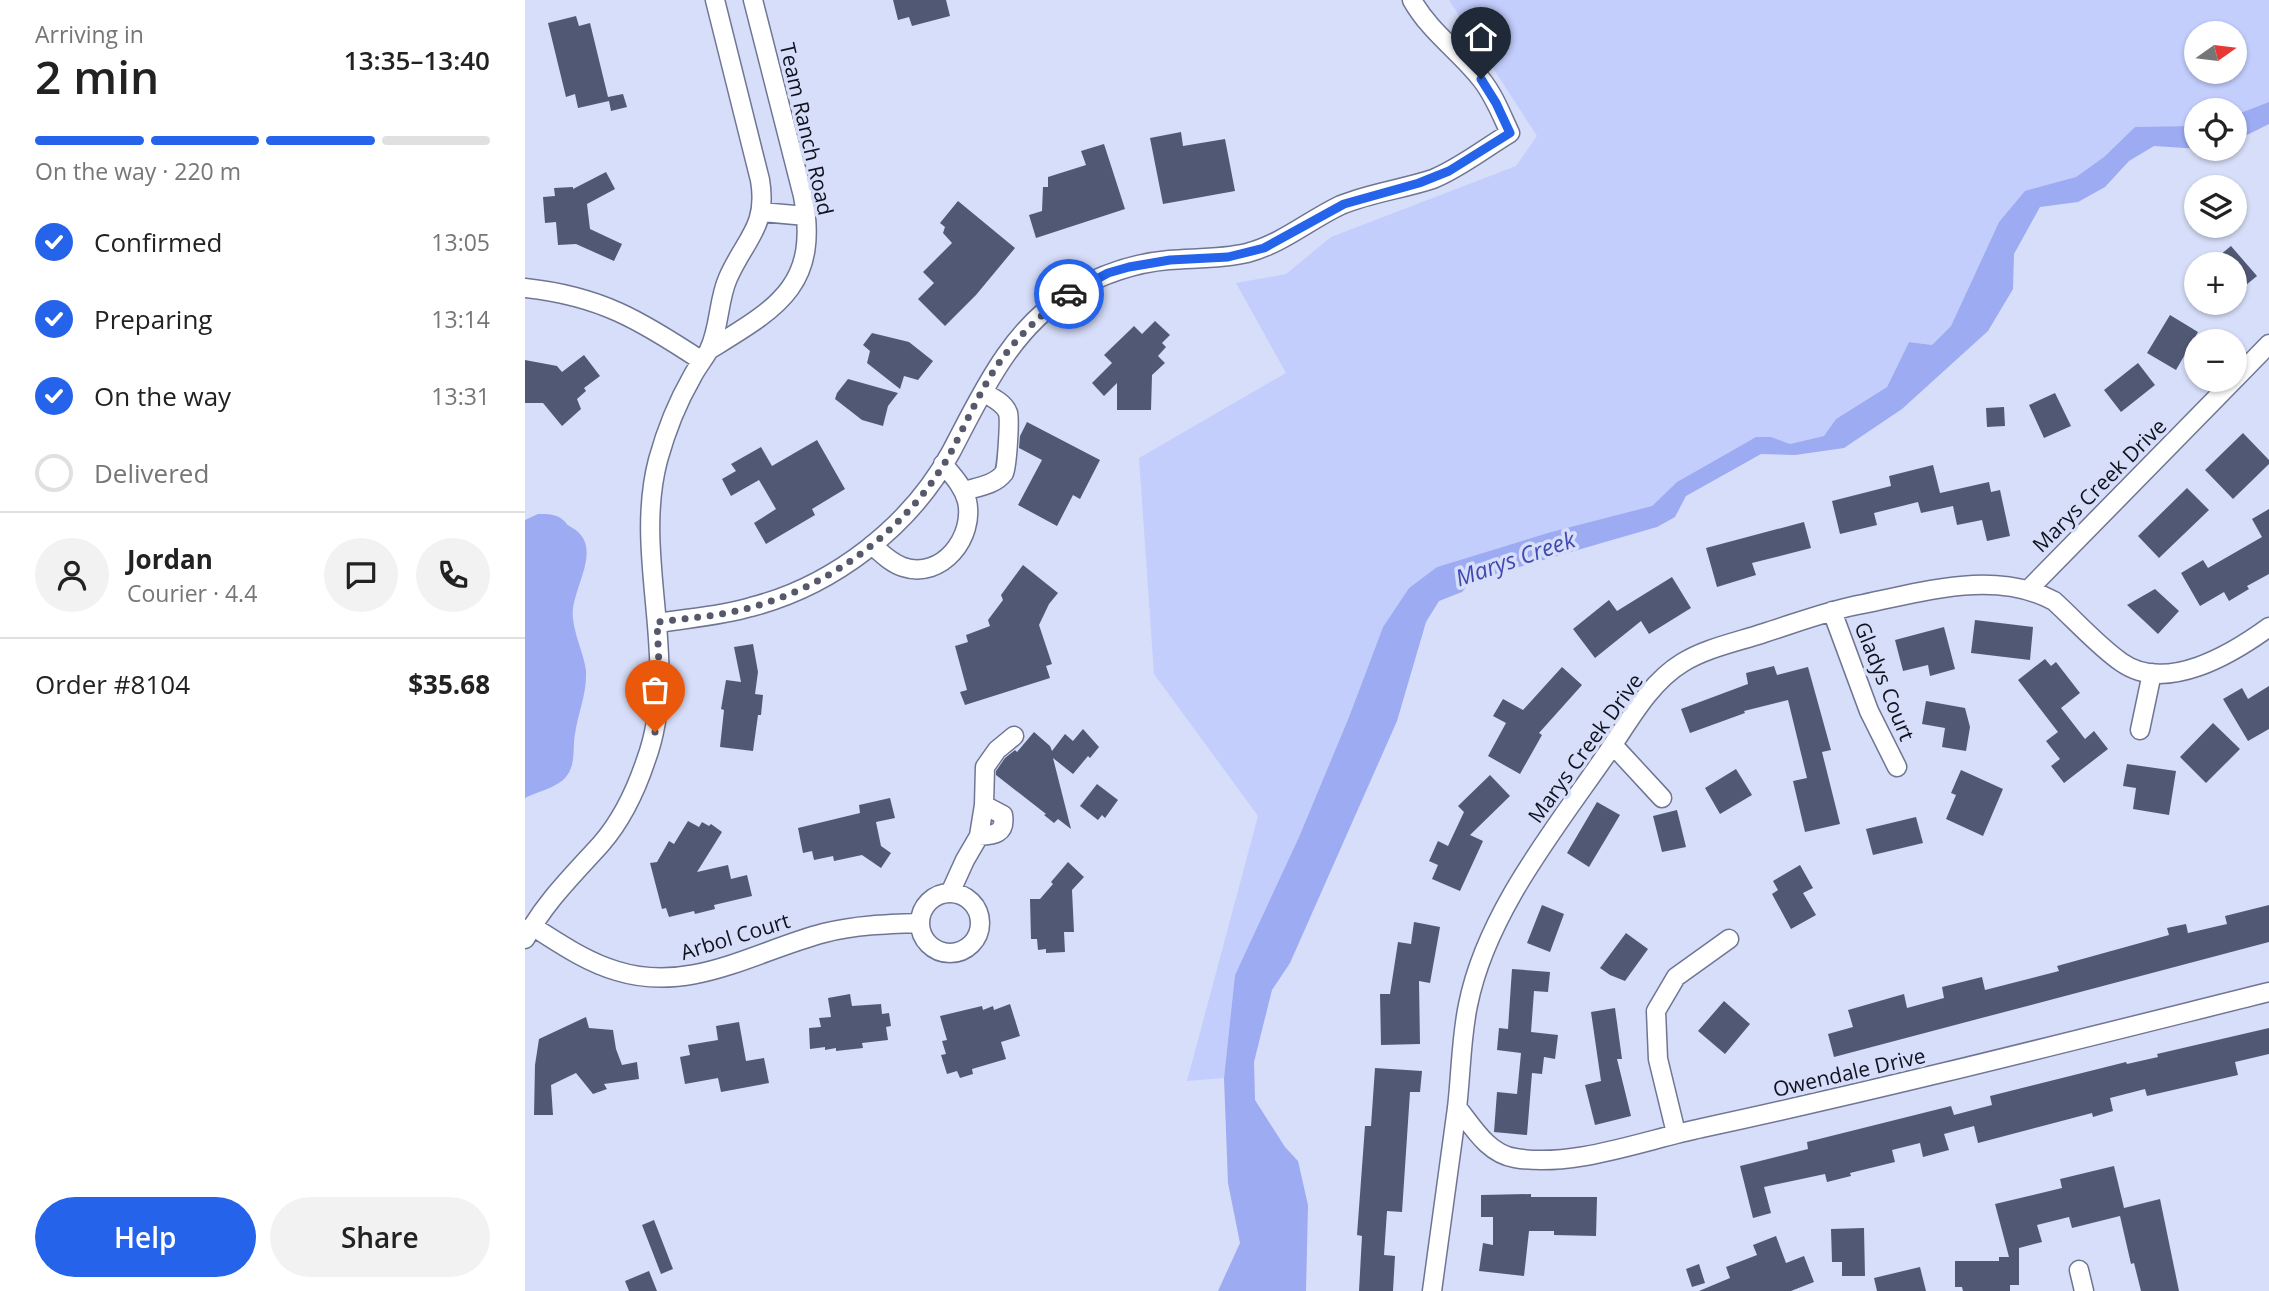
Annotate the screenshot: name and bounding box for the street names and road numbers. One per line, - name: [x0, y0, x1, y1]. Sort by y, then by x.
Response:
- street label: Team Ranch Road: [774, 40, 840, 218]
- street label: Marys Creek Drive: [2026, 412, 2172, 558]
- street label: Gladys Court: [1848, 617, 1922, 745]
- street label: Marys Creek Drive: [1521, 668, 1649, 828]
- street label: Arbol Court: [677, 906, 793, 966]
- street label: Owendale Drive: [1770, 1041, 1928, 1103]

